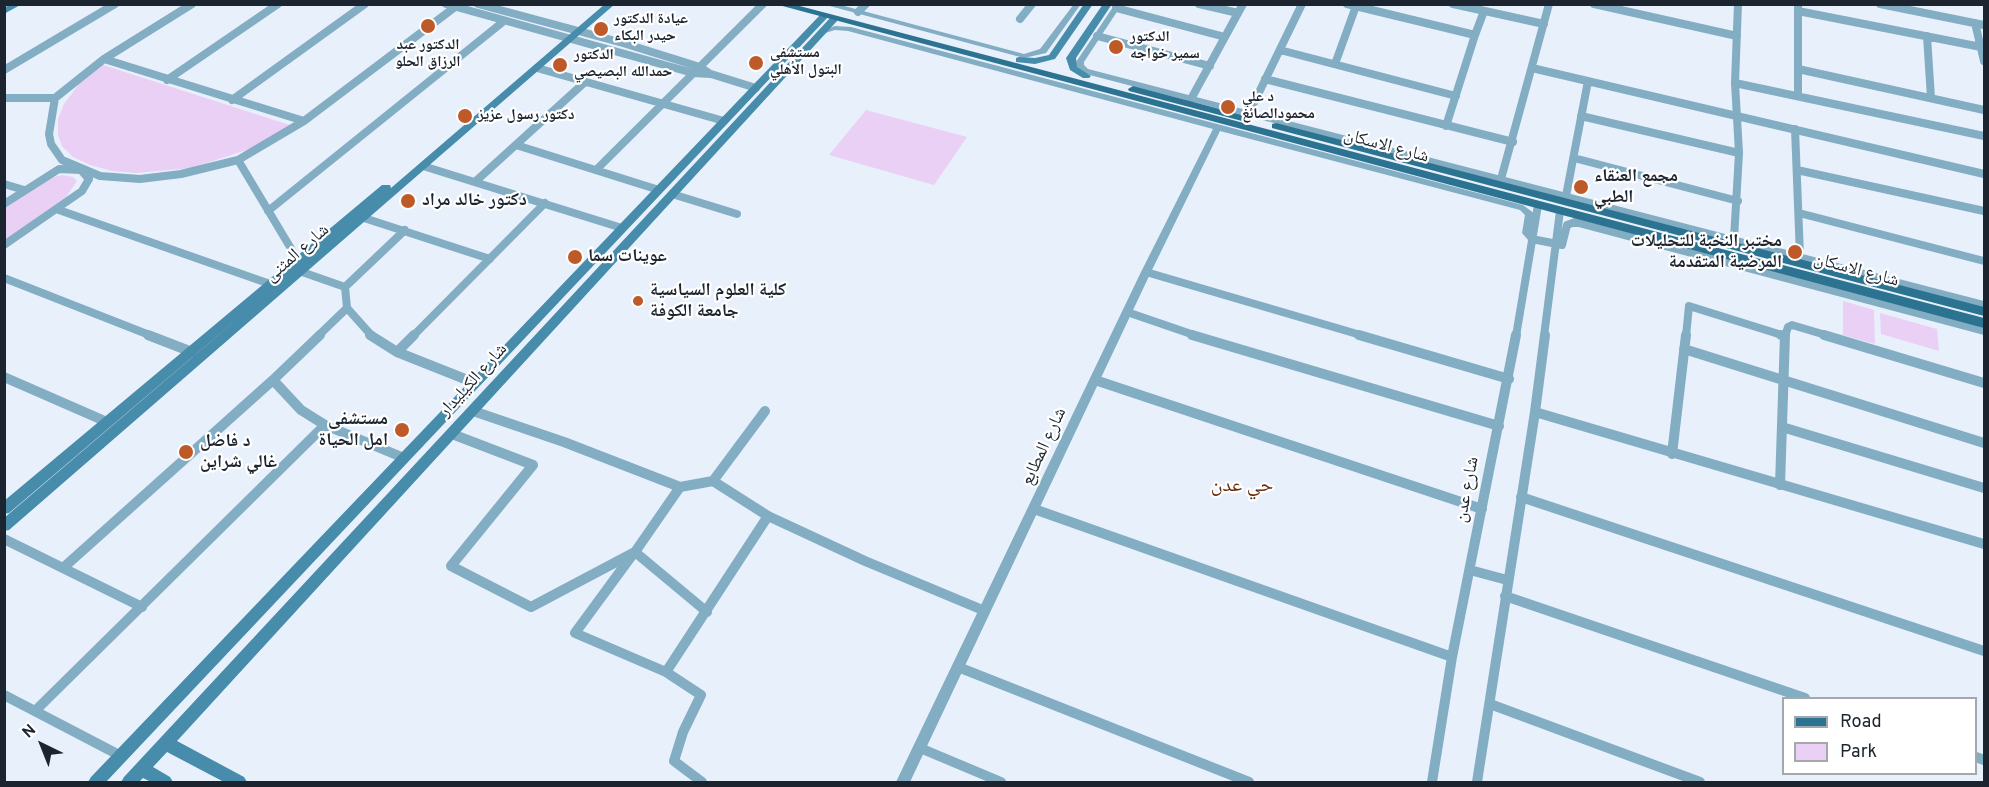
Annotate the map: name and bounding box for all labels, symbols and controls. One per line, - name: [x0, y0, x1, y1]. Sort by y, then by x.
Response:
- place label: عيادة الدكتور حيدر البكاء: [614, 11, 688, 46]
- marker: الدكتور عبد الرزاق الحلو: [419, 17, 437, 35]
- marker: عيادة الدكتور حيدر البكاء: [592, 20, 610, 38]
- place label: الدكتور سمير خواجه: [1130, 29, 1200, 64]
- place label: الدكتور عبد الرزاق الحلو: [395, 37, 461, 72]
- marker: الدكتور سمير خواجه: [1107, 38, 1125, 56]
- place label: مستشفى البتول الأهلي: [770, 45, 842, 80]
- place label: الدكتور حمدالله البصيصي: [574, 47, 672, 82]
- marker: مستشفى البتول الأهلي: [747, 54, 765, 72]
- marker: الدكتور حمدالله البصيصي: [551, 56, 569, 74]
- place label: د علي محمودالصائغ: [1242, 89, 1315, 124]
- marker: د علي محمودالصائغ: [1219, 98, 1237, 116]
- marker: دكتور رسول عزيز: [456, 107, 474, 125]
- place label: دكتور رسول عزيز: [478, 107, 574, 125]
- street label: شارع الاسكان: [1341, 125, 1431, 169]
- place label: مجمع العنقاء الطبي: [1594, 166, 1678, 208]
- marker: مجمع العنقاء الطبي: [1572, 178, 1590, 196]
- place label: دكتور خالد مراد: [422, 190, 527, 212]
- marker: دكتور خالد مراد: [399, 192, 417, 210]
- street label: شارع المثنى: [261, 220, 335, 288]
- place label: مختبر النخبة للتحليلات المرضية المتقدمة: [1631, 231, 1782, 274]
- marker: مختبر النخبة للتحليلات المرضية المتقدمة: [1786, 243, 1804, 261]
- place label: عوينات سما: [588, 246, 667, 268]
- marker: عوينات سما: [566, 248, 584, 266]
- street label: شارع الاسكان: [1811, 249, 1901, 293]
- place label: كلية العلوم السياسية جامعة الكوفة: [650, 280, 786, 322]
- marker: كلية العلوم السياسية جامعة الكوفة: [631, 294, 645, 308]
- street label: شارع الكيليدار: [435, 340, 513, 422]
- street label: شارع المطابع: [1018, 405, 1072, 489]
- place label: مستشفى امل الحياة: [319, 409, 388, 452]
- marker: مستشفى امل الحياة: [393, 421, 411, 439]
- place label: د فاضل غالي شراين: [200, 431, 277, 474]
- marker: د فاضل غالي شراين: [177, 443, 195, 461]
- street label: شارع عدن: [1451, 455, 1485, 525]
- district label: حي عدن: [1211, 475, 1273, 499]
- legend: [1782, 697, 1977, 775]
- text: Road: [1840, 711, 1882, 734]
- north arrow: [12, 715, 72, 775]
- text: N: [19, 721, 41, 743]
- text: Park: [1840, 741, 1877, 764]

